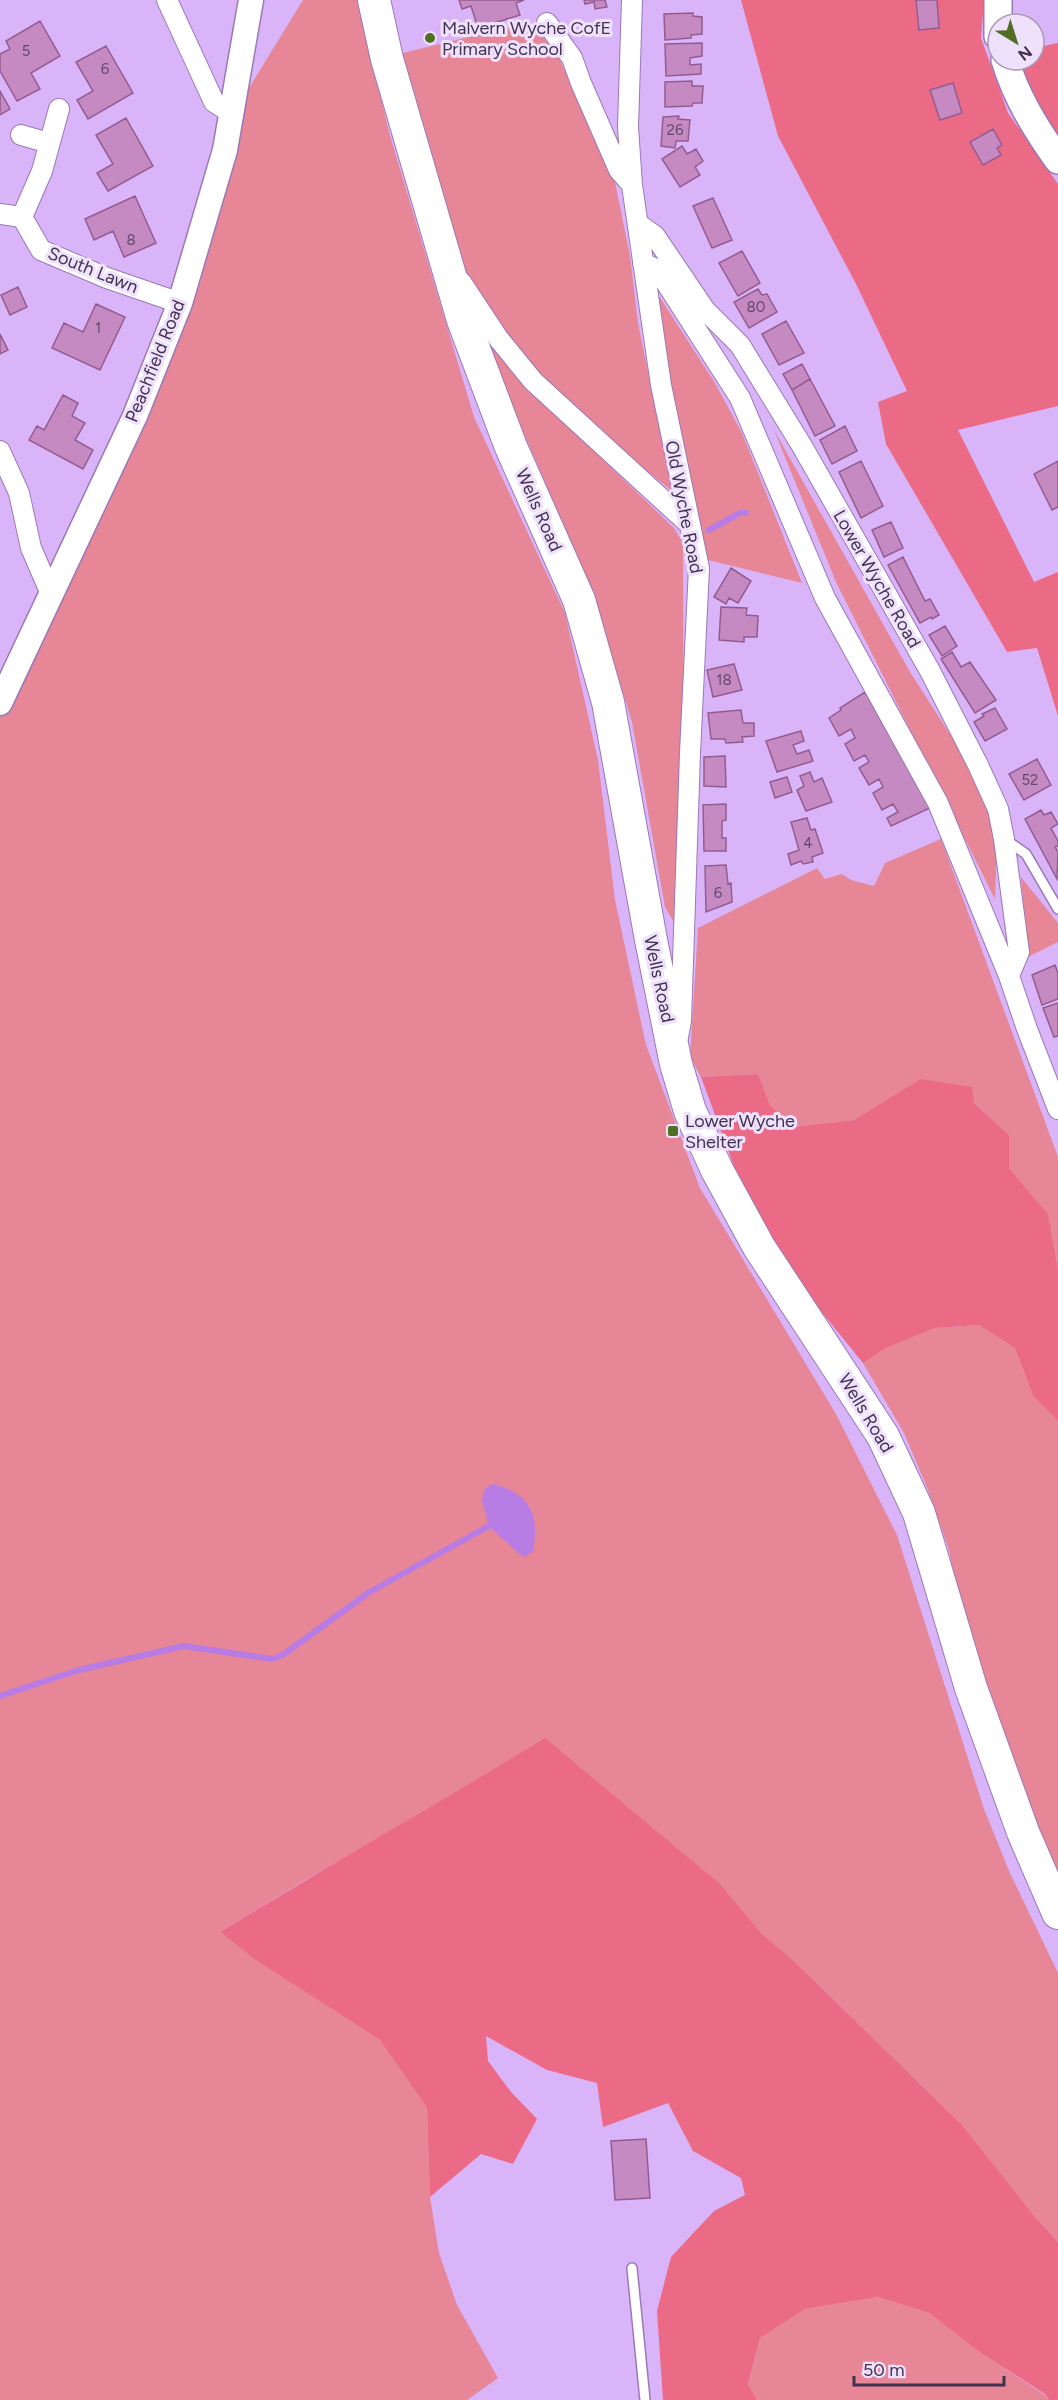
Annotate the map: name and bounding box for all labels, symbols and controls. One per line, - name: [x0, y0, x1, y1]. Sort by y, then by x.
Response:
- north arrow: [986, 12, 1046, 72]
- place label: Malvern Wyche CofE Primary School: [442, 17, 611, 60]
- marker: Malvern Wyche CofE Primary School: [423, 31, 437, 45]
- house number: 5: [22, 42, 30, 60]
- text: N: [1014, 42, 1036, 65]
- house number: 6: [101, 60, 110, 78]
- house number: 26: [667, 121, 684, 139]
- house number: 8: [126, 231, 136, 249]
- street label: South Lawn: [45, 242, 141, 298]
- street label: Peachfield Road: [120, 297, 190, 425]
- house number: 80: [747, 298, 765, 316]
- house number: 1: [95, 319, 101, 337]
- street label: Old Wyche Road: [660, 439, 708, 575]
- street label: Wells Road: [511, 465, 567, 555]
- street label: Lower Wyche Road: [829, 506, 925, 652]
- house number: 18: [716, 671, 732, 689]
- house number: 52: [1021, 771, 1039, 789]
- house number: 4: [803, 834, 813, 852]
- house number: 6: [714, 884, 723, 902]
- street label: Wells Road: [639, 933, 679, 1025]
- place label: Lower Wyche Shelter: [685, 1110, 795, 1153]
- marker: Lower Wyche Shelter: [666, 1124, 680, 1138]
- street label: Wells Road: [834, 1369, 898, 1457]
- scale bar: [854, 2349, 1004, 2387]
- text: 50 m: [863, 2359, 905, 2381]

